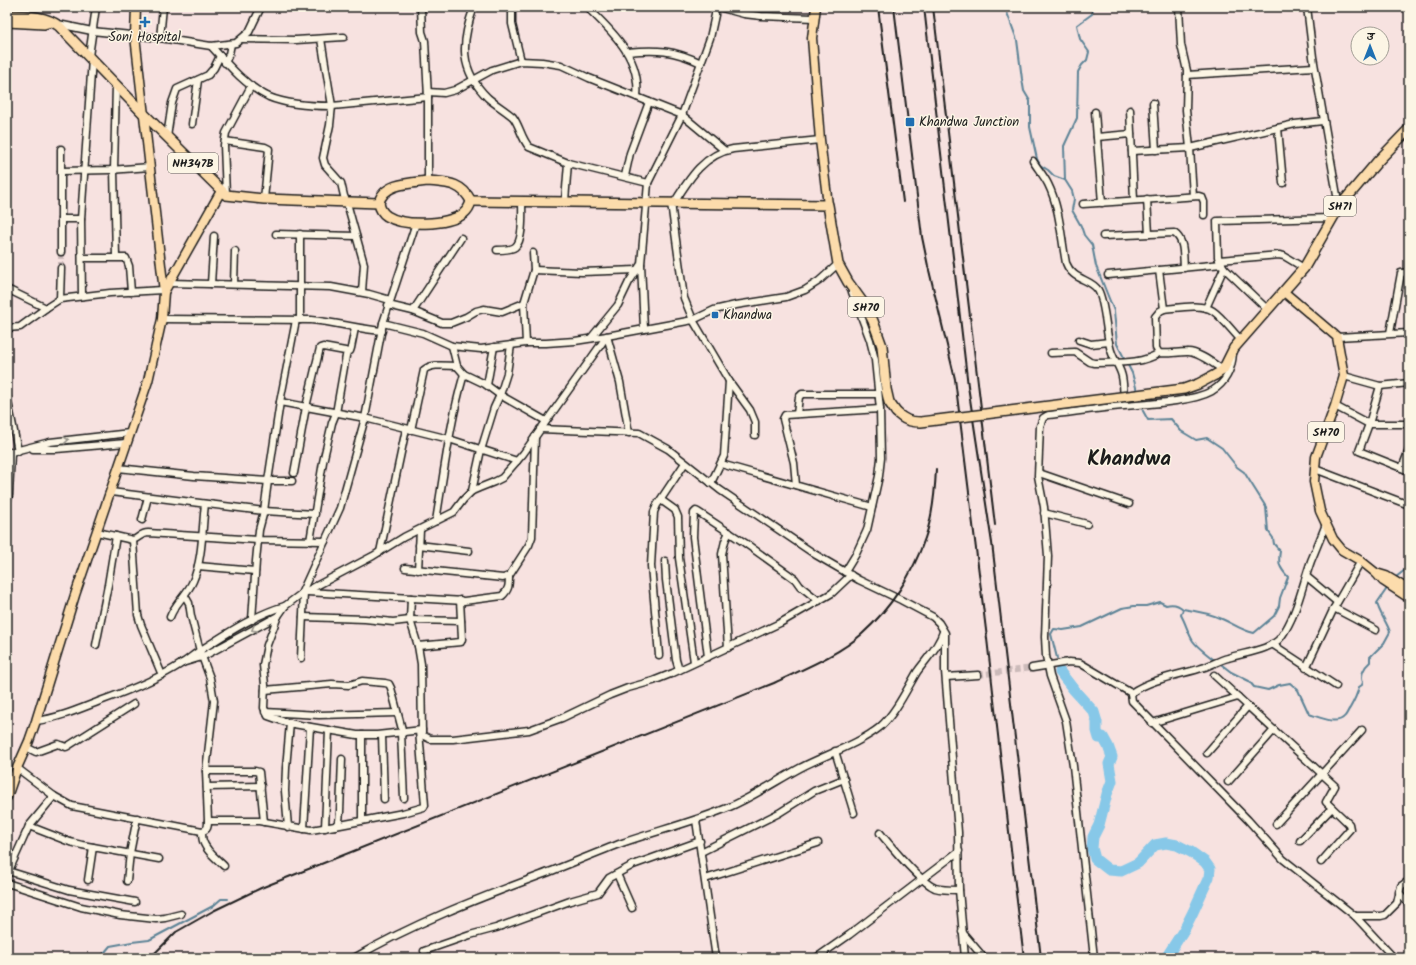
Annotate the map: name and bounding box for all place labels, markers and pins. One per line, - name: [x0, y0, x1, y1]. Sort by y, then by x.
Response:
- marker: Soni Hospital: [139, 16, 151, 28]
- place label: Soni Hospital: [109, 27, 181, 48]
- place label: Khandwa Junction: [919, 112, 1019, 133]
- marker: Khandwa Junction: [904, 116, 916, 128]
- place label: Khandwa: [723, 305, 772, 326]
- marker: Khandwa: [710, 310, 720, 320]

